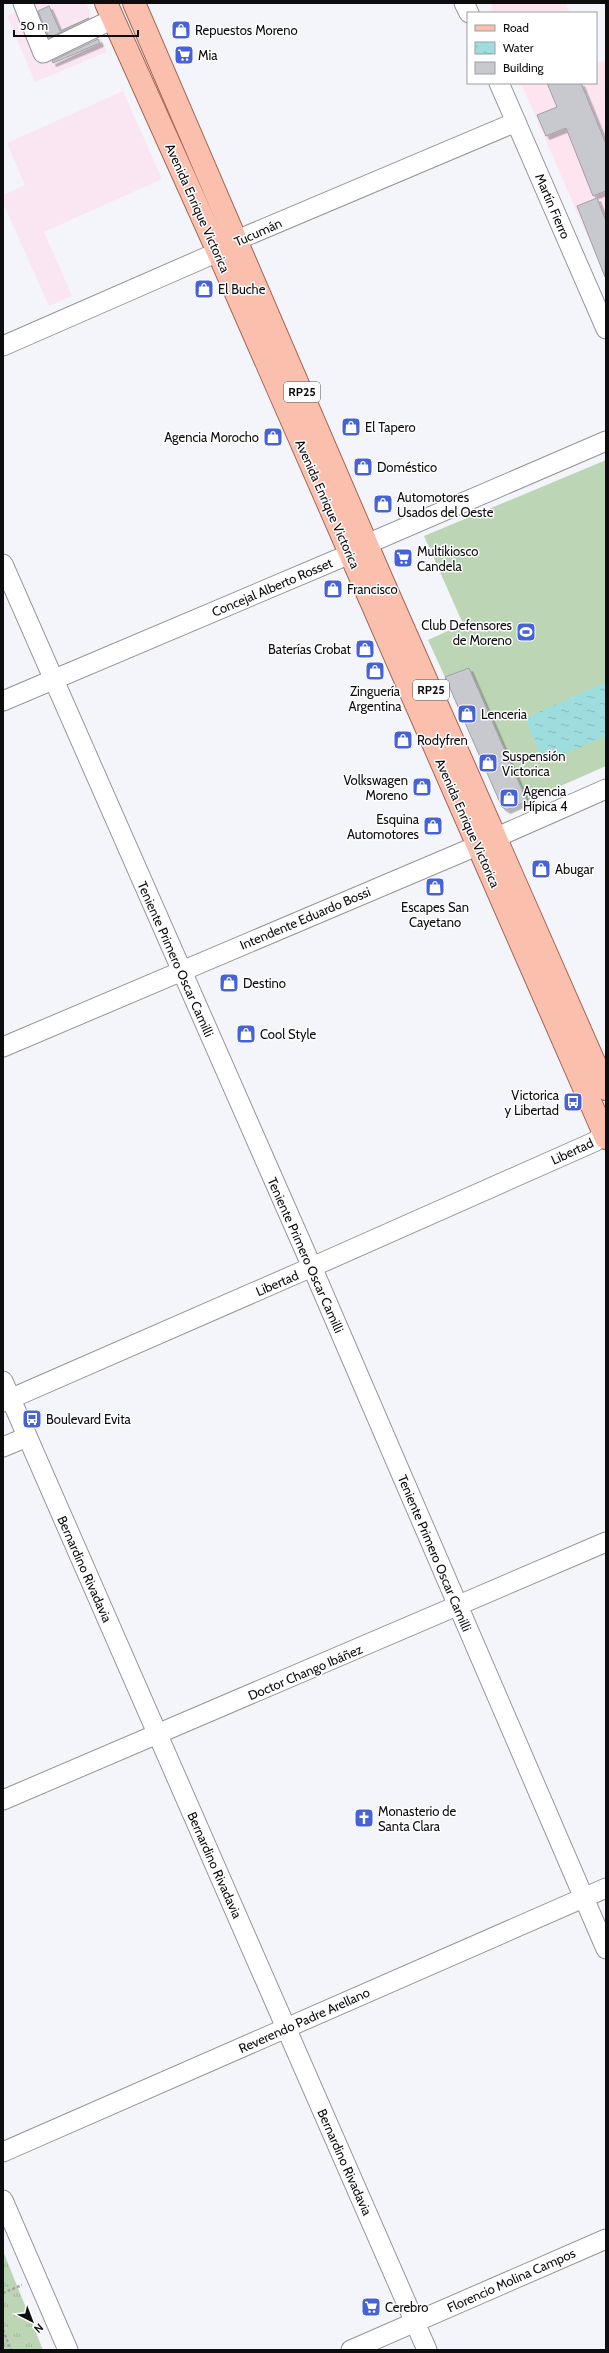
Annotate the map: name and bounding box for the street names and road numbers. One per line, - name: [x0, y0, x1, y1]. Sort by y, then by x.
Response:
- street label: Avenida Enrique Victorica: [162, 141, 234, 276]
- street label: Martín Fierro: [532, 171, 574, 241]
- street label: Tucumán: [232, 214, 284, 250]
- road number: RP25: [284, 382, 320, 402]
- street label: Avenida Enrique Victorica: [292, 437, 364, 572]
- street label: Concejal Alberto Rosset: [209, 554, 336, 621]
- road number: RP25: [413, 680, 449, 700]
- street label: Avenida Enrique Victorica: [432, 756, 504, 891]
- street label: Teniente Primero Oscar Camilli: [134, 879, 218, 1039]
- street label: Intendente Eduardo Bossi: [237, 883, 373, 953]
- street label: Libertad: [548, 1134, 596, 1168]
- street label: Teniente Primero Oscar Camilli: [264, 1175, 348, 1335]
- street label: Libertad: [253, 1267, 301, 1299]
- street label: Teniente Primero Oscar Camilli: [395, 1472, 475, 1634]
- street label: Bernardino Rivadavia: [54, 1513, 116, 1625]
- street label: Doctor Chango Ibáñez: [245, 1641, 365, 1703]
- street label: Bernardino Rivadavia: [184, 1809, 246, 1921]
- street label: Reverendo Padre Arellano: [236, 1984, 372, 2056]
- street label: Bernardino Rivadavia: [314, 2106, 376, 2218]
- street label: Florencio Molina Campos: [444, 2244, 578, 2316]

